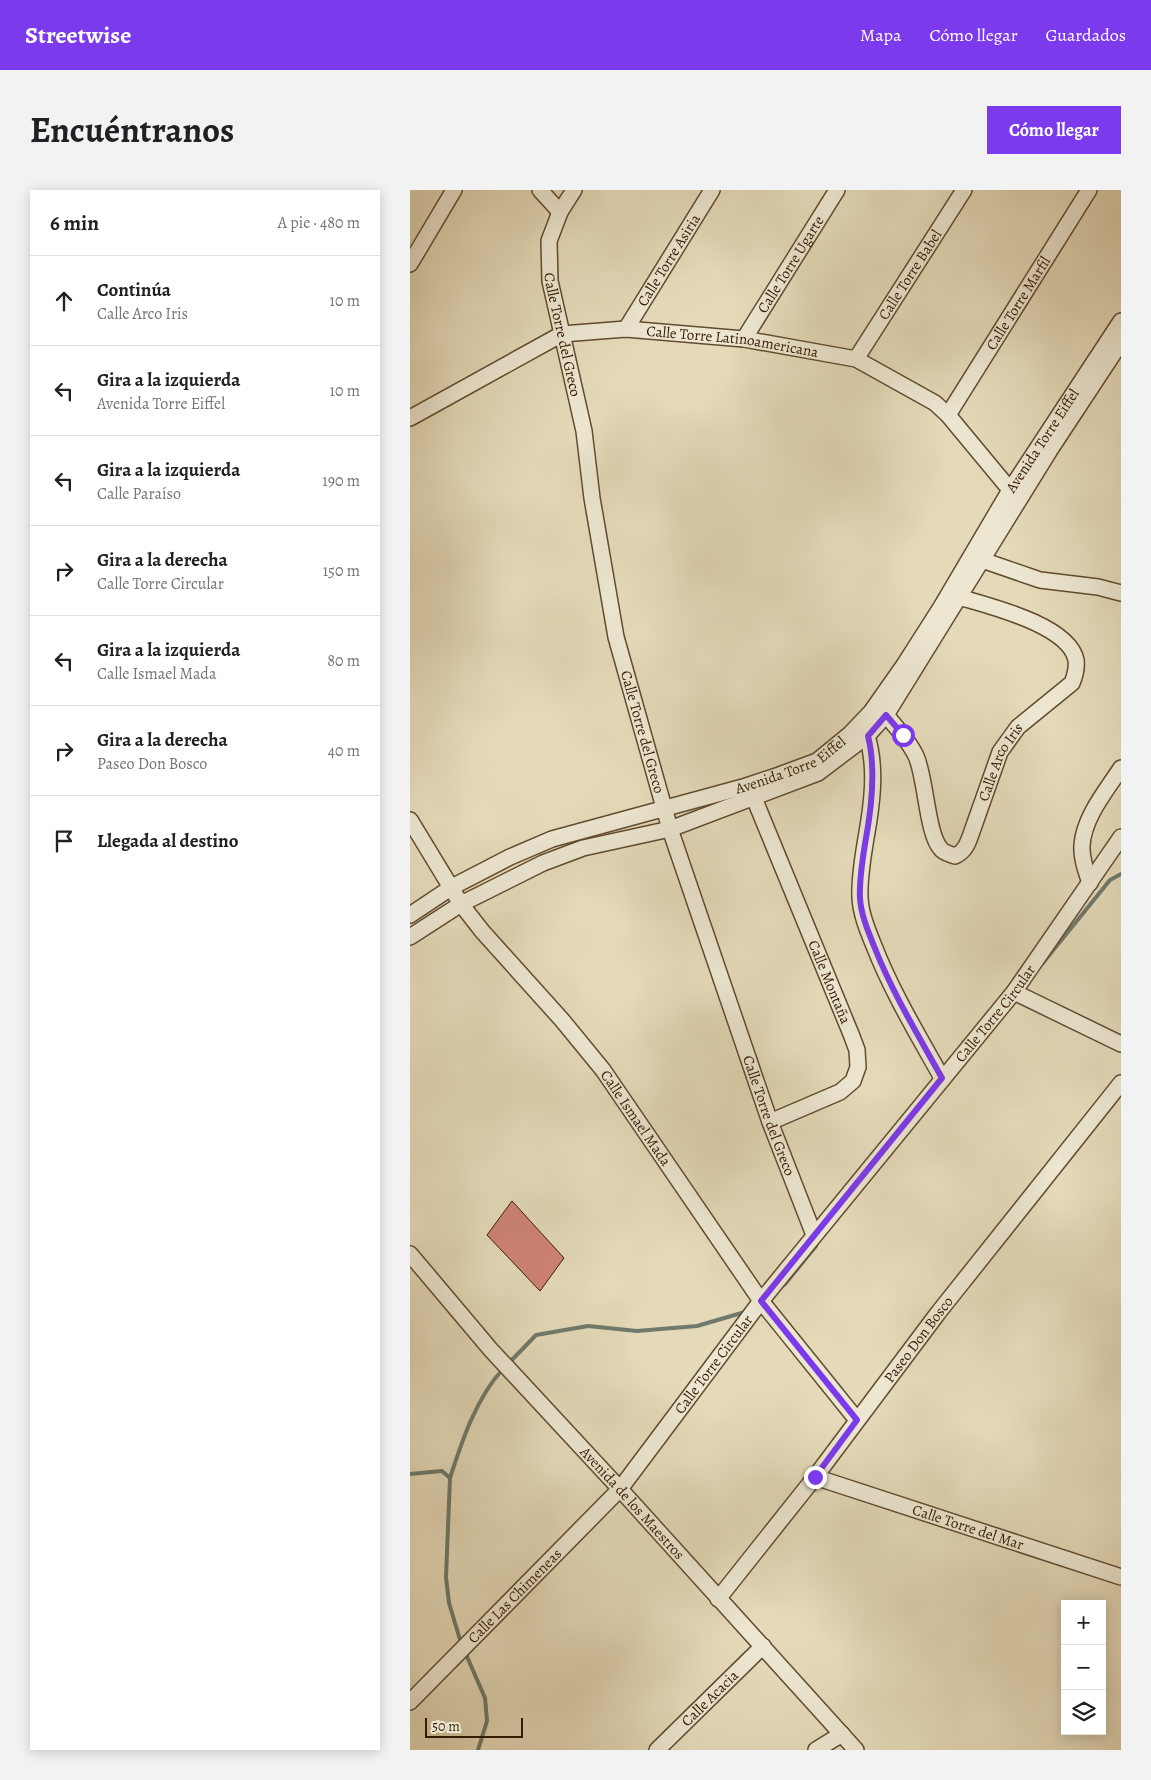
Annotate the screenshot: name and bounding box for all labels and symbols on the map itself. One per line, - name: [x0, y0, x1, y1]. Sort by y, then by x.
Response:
- street label: Calle Torre Asiria: [632, 210, 705, 310]
- street label: Calle Torre Ugarte: [753, 212, 829, 317]
- street label: Calle Torre Babel: [874, 226, 946, 324]
- street label: Calle Torre Marfil: [981, 252, 1055, 354]
- street label: Calle Torre del Greco: [540, 272, 586, 398]
- street label: Calle Torre Latinoamericana: [645, 321, 820, 362]
- street label: Avenida Torre Eiffel: [1000, 385, 1084, 497]
- street label: Calle Torre del Greco: [616, 668, 669, 795]
- street label: Calle Arco Iris: [973, 717, 1027, 804]
- route start: [892, 724, 915, 747]
- street label: Avenida Torre Eiffel: [732, 731, 850, 799]
- street label: Calle Montaña: [803, 937, 856, 1027]
- street label: Calle Torre Circular: [950, 961, 1040, 1066]
- street label: Calle Torre del Greco: [738, 1053, 800, 1179]
- street label: Calle Ismael Mada: [596, 1066, 676, 1170]
- street label: Paseo Don Bosco: [879, 1292, 958, 1387]
- street label: Calle Torre Circular: [670, 1310, 757, 1418]
- street label: Avenida de los Maestros: [575, 1442, 689, 1564]
- route end: [804, 1466, 827, 1489]
- street label: Calle Torre del Mar: [910, 1499, 1027, 1555]
- street label: Calle Las Chimeneas: [463, 1544, 566, 1648]
- street label: Calle Acacia: [677, 1666, 743, 1731]
- scale bar: [425, 1715, 522, 1738]

